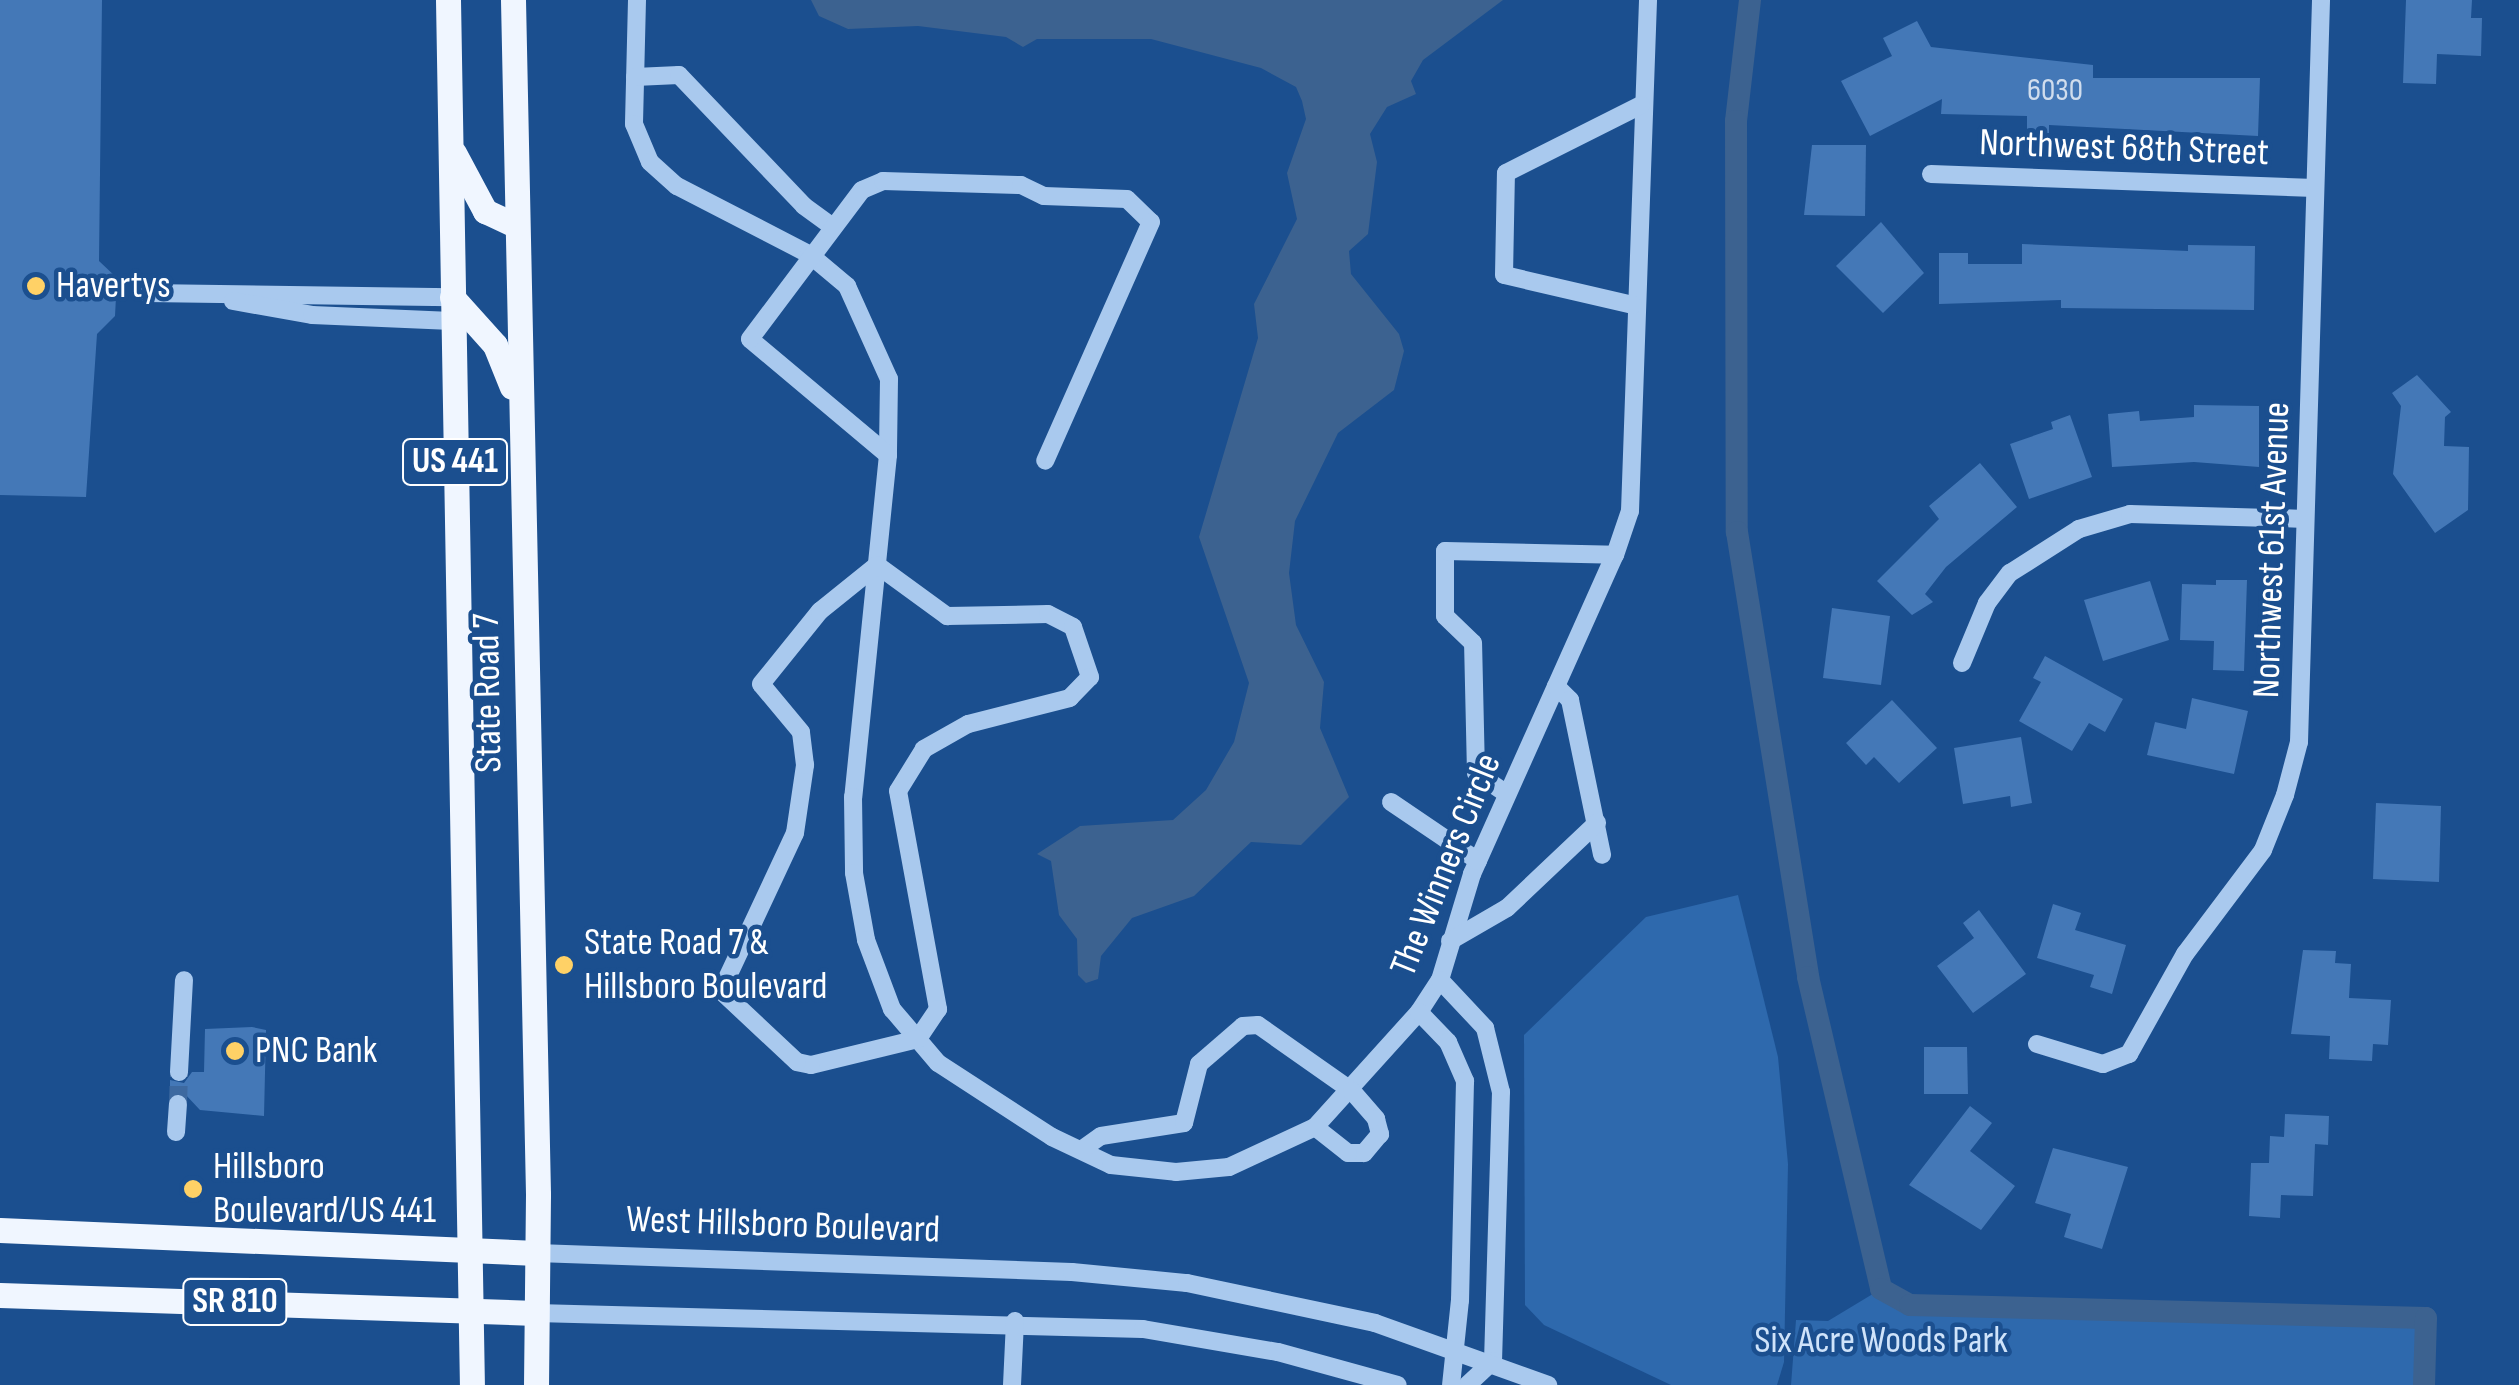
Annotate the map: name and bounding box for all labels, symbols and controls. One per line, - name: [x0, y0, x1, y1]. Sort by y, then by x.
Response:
- house number: 6030: [2027, 72, 2083, 110]
- street label: Northwest 68th Street: [1979, 120, 2269, 176]
- place label: Havertys: [56, 263, 171, 309]
- marker: Havertys: [25, 275, 47, 297]
- street label: Northwest 61st Avenue: [2244, 401, 2300, 699]
- road number: US 441: [400, 432, 510, 492]
- street label: State Road 7: [464, 613, 512, 773]
- street label: The Winners Circle: [1381, 747, 1511, 983]
- place label: State Road 7 & Hillsboro Boulevard: [584, 920, 827, 1009]
- marker: State Road 7 & Hillsboro Boulevard: [553, 954, 575, 976]
- place label: PNC Bank: [255, 1028, 377, 1074]
- marker: PNC Bank: [224, 1040, 246, 1062]
- place label: Hillsboro Boulevard/US 441: [213, 1144, 436, 1234]
- marker: Hillsboro Boulevard/US 441: [182, 1178, 204, 1200]
- street label: West Hillsboro Boulevard: [625, 1197, 941, 1253]
- road number: SR 810: [180, 1272, 290, 1332]
- park label: Six Acre Woods Park: [1754, 1318, 2008, 1364]

